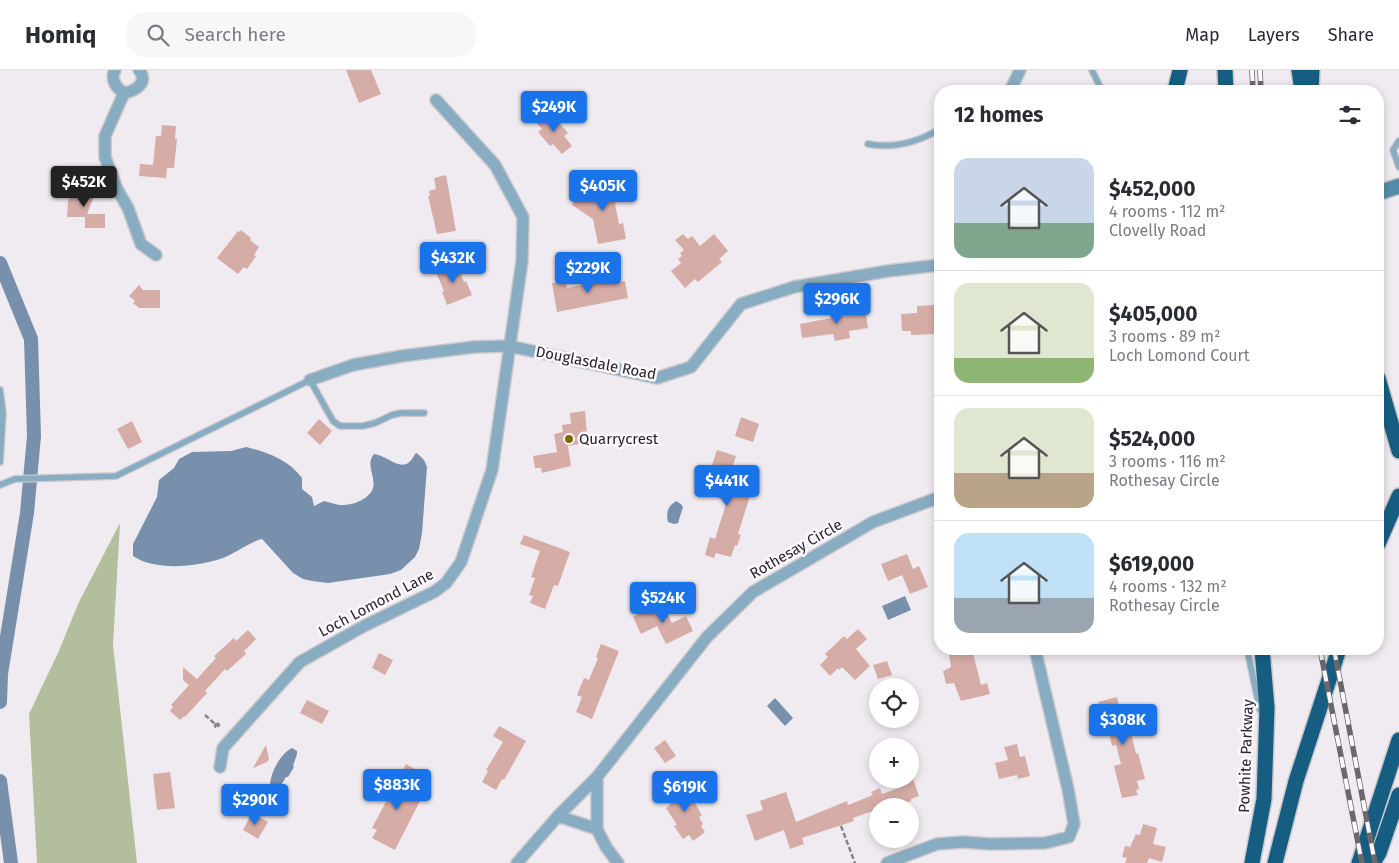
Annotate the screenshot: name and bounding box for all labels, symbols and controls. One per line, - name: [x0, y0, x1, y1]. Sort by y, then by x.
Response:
- search box: [126, 12, 476, 57]
- text: Homiq: [25, 21, 96, 49]
- icon: search: [144, 21, 172, 49]
- text: Search here: [184, 23, 286, 46]
- text: Map: [1185, 24, 1220, 46]
- text: Layers: [1248, 24, 1300, 46]
- text: Share: [1328, 24, 1374, 46]
- pin: $249K: [519, 90, 589, 133]
- text: $249K: [532, 97, 576, 116]
- icon: filters: [1336, 101, 1364, 129]
- text: 12 homes: [954, 102, 1043, 128]
- pin: $452K: [49, 166, 119, 208]
- pin: $405K: [568, 170, 638, 212]
- text: $452K: [62, 172, 106, 191]
- text: $405K: [580, 176, 626, 195]
- text: $452,000: [1109, 176, 1196, 202]
- icon: home: [994, 178, 1054, 238]
- text: 4 rooms · 112 m²: [1109, 202, 1225, 221]
- text: Clovelly Road: [1109, 221, 1206, 240]
- pin: $432K: [418, 242, 488, 284]
- text: $432K: [431, 248, 475, 267]
- pin: $229K: [553, 252, 623, 294]
- text: $229K: [566, 258, 610, 277]
- pin: $296K: [802, 282, 872, 325]
- text: $296K: [815, 289, 859, 308]
- text: $405,000: [1109, 301, 1198, 327]
- icon: home: [994, 303, 1054, 363]
- text: 3 rooms · 89 m²: [1109, 327, 1220, 346]
- street label: Douglasdale Road: [534, 342, 658, 384]
- text: Loch Lomond Court: [1109, 346, 1250, 365]
- text: $524,000: [1109, 426, 1195, 452]
- icon: home: [994, 428, 1054, 488]
- place label: Quarrycrest: [579, 430, 659, 448]
- marker: Quarrycrest: [563, 433, 575, 445]
- text: 3 rooms · 116 m²: [1109, 452, 1226, 471]
- pin: $441K: [692, 464, 762, 507]
- text: $441K: [705, 471, 749, 490]
- text: Rothesay Circle: [1109, 471, 1220, 490]
- street label: Rothesay Circle: [747, 515, 845, 583]
- text: $619,000: [1109, 551, 1194, 577]
- icon: home: [994, 553, 1054, 613]
- street label: Loch Lomond Lane: [316, 565, 436, 641]
- text: 4 rooms · 132 m²: [1109, 577, 1227, 596]
- pin: $524K: [628, 582, 698, 624]
- text: $524K: [641, 588, 685, 607]
- text: Rothesay Circle: [1109, 596, 1220, 615]
- map controls: [869, 678, 919, 848]
- button: locate: [869, 678, 919, 728]
- street label: Powhite Parkway: [1235, 698, 1257, 813]
- pin: $308K: [1088, 704, 1158, 746]
- text: $308K: [1100, 710, 1146, 729]
- button: +: [869, 738, 919, 788]
- pin: $883K: [362, 768, 432, 811]
- pin: $619K: [650, 770, 720, 813]
- text: $883K: [374, 775, 420, 794]
- text: $619K: [663, 777, 707, 796]
- pin: $290K: [220, 784, 290, 826]
- text: $290K: [232, 790, 278, 809]
- button: −: [869, 798, 919, 848]

